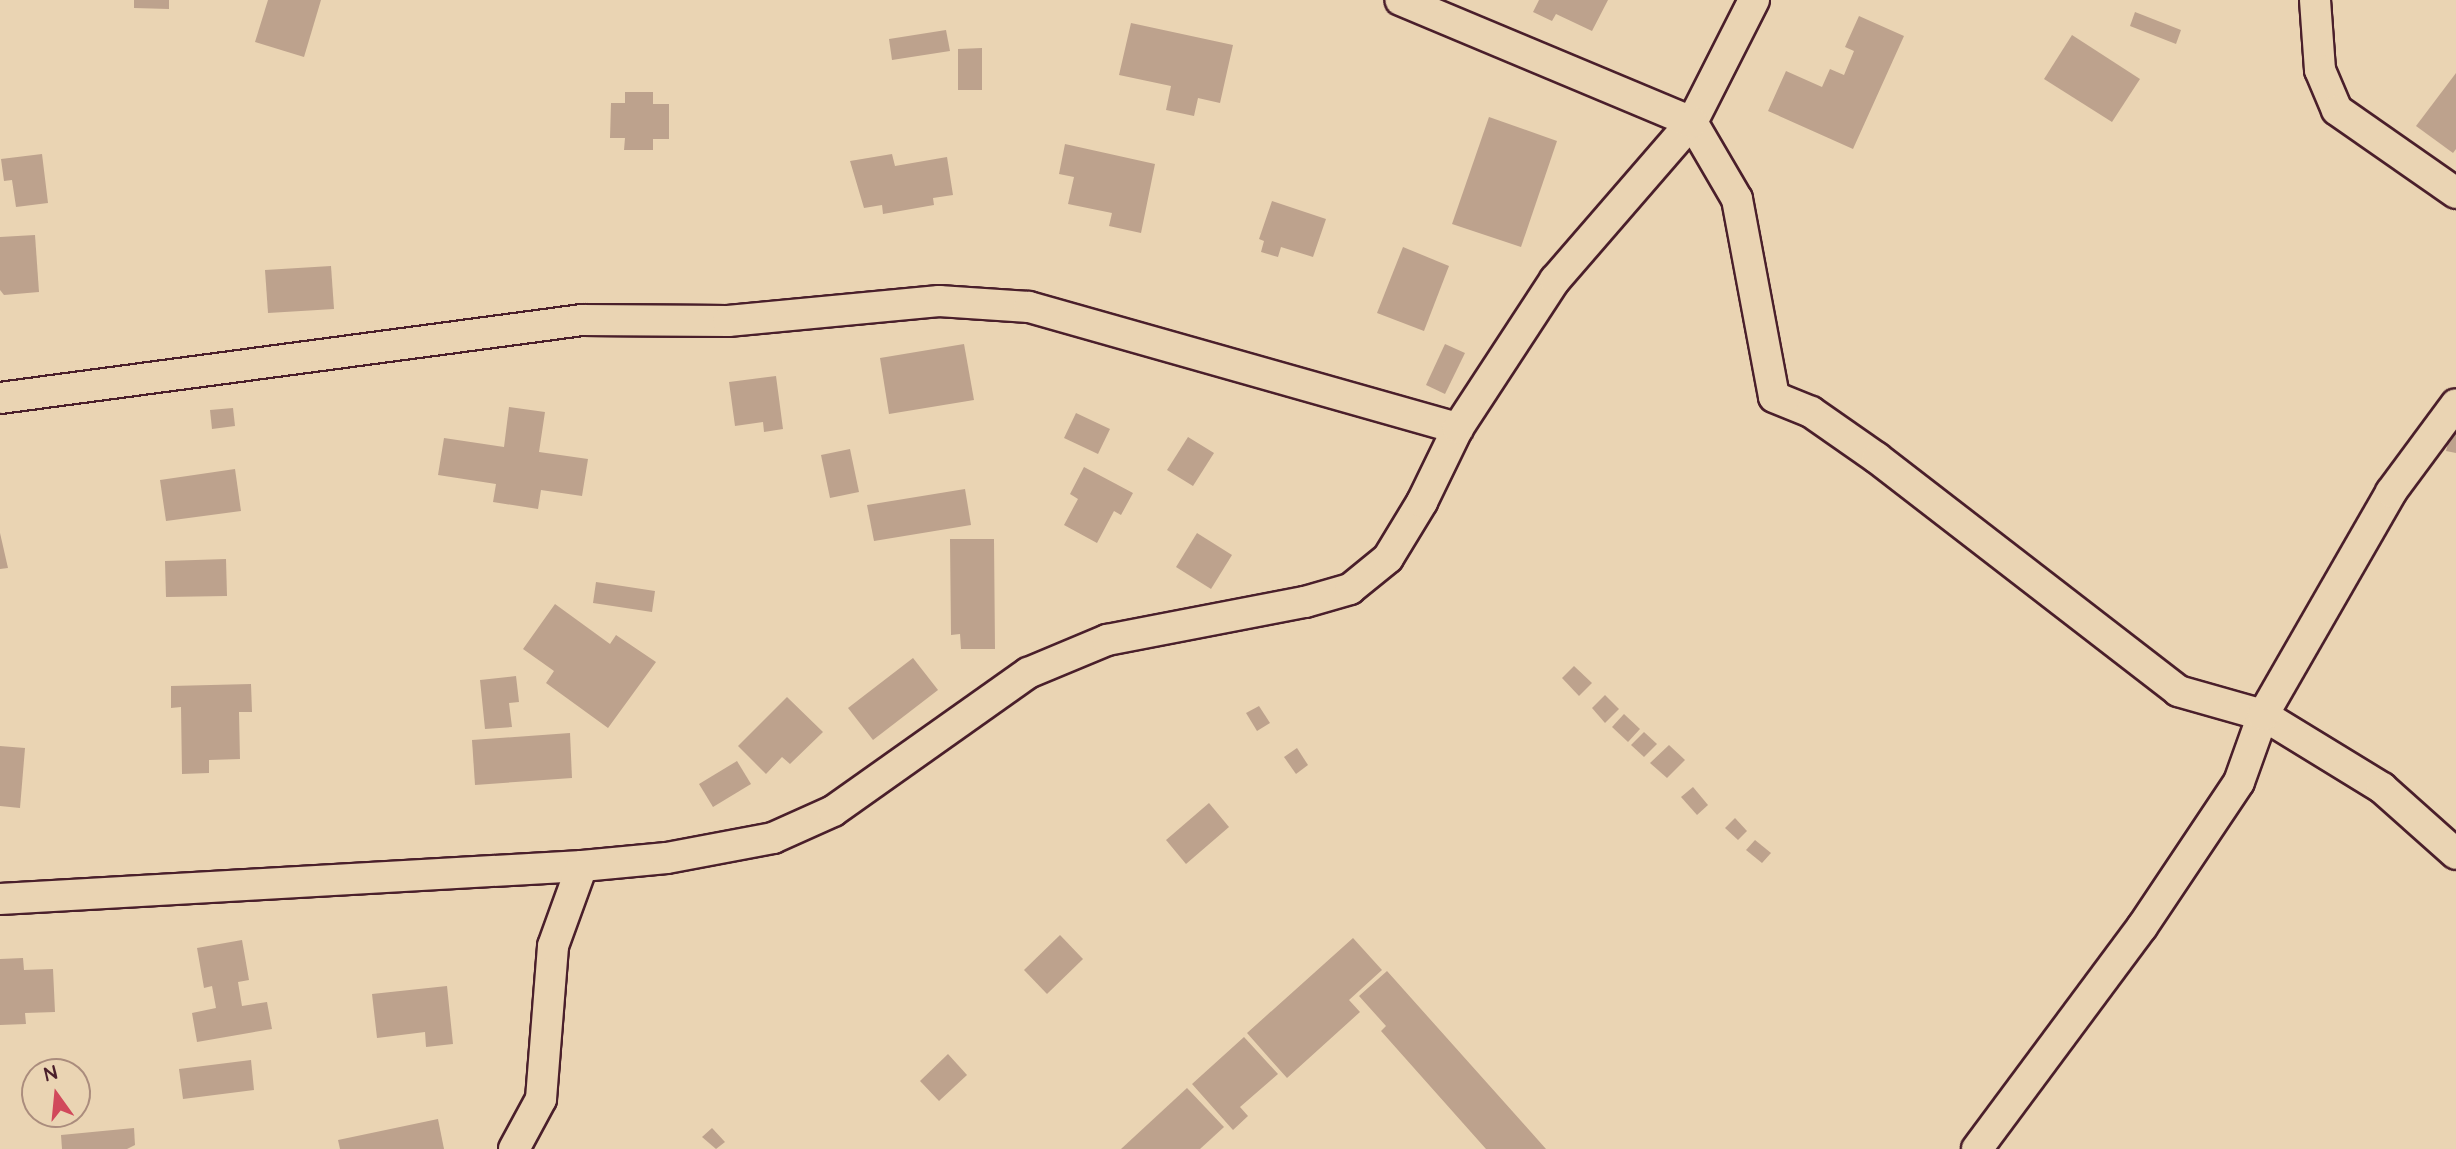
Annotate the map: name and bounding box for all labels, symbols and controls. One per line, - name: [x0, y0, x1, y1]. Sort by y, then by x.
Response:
- north arrow: [21, 1058, 91, 1128]
- text: N: [42, 1060, 60, 1089]

